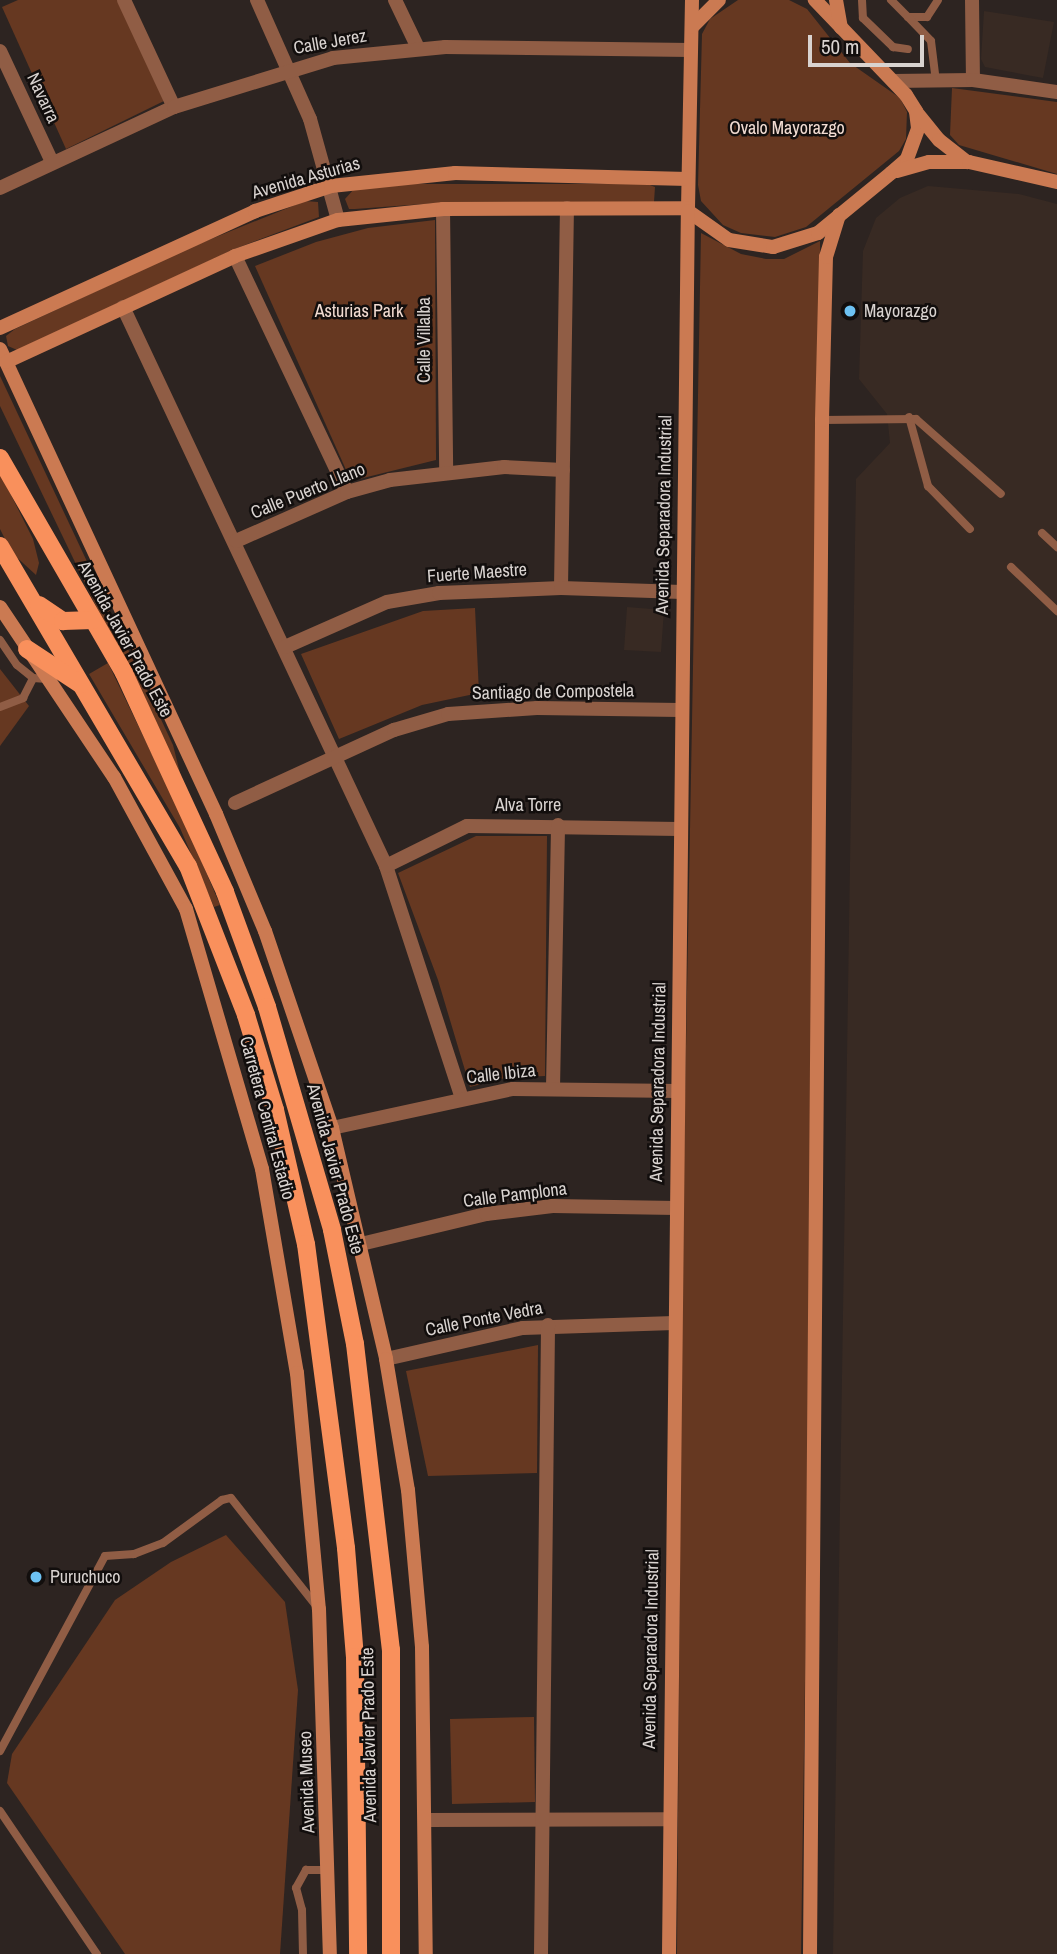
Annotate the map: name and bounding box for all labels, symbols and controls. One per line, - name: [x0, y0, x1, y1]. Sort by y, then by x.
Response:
- scale bar: [812, 21, 928, 65]
- street label: Calle Jerez: [292, 25, 368, 59]
- text: 50 m: [821, 32, 859, 61]
- street label: Navarra: [22, 70, 64, 126]
- park label: Ovalo Mayorazgo: [729, 117, 845, 139]
- street label: Avenida Asturias: [249, 152, 363, 204]
- street label: Calle Villalba: [413, 297, 435, 383]
- park label: Asturias Park: [315, 300, 403, 322]
- place label: Mayorazgo: [864, 300, 937, 322]
- marker: Mayorazgo: [842, 303, 858, 319]
- street label: Avenida Separadora Industrial: [651, 415, 677, 615]
- street label: Calle Puerto Llano: [248, 458, 368, 524]
- street label: Avenida Javier Prado Este: [73, 557, 177, 721]
- street label: Fuerte Maestre: [426, 559, 528, 587]
- street label: Santiago de Compostela: [472, 680, 634, 704]
- street label: Alva Torre: [495, 794, 561, 816]
- street label: Avenida Separadora Industrial: [645, 982, 671, 1182]
- street label: Carretera Central Estadio: [235, 1034, 299, 1202]
- street label: Calle Ibiza: [465, 1060, 537, 1088]
- street label: Avenida Javier Prado Este: [302, 1082, 368, 1256]
- street label: Calle Pamplona: [462, 1178, 568, 1212]
- street label: Calle Ponte Vedra: [424, 1297, 544, 1341]
- street label: Avenida Separadora Industrial: [638, 1549, 664, 1749]
- place label: Puruchuco: [50, 1566, 121, 1588]
- marker: Puruchuco: [28, 1569, 44, 1585]
- street label: Avenida Javier Prado Este: [357, 1647, 381, 1823]
- street label: Avenida Museo: [294, 1730, 320, 1834]

